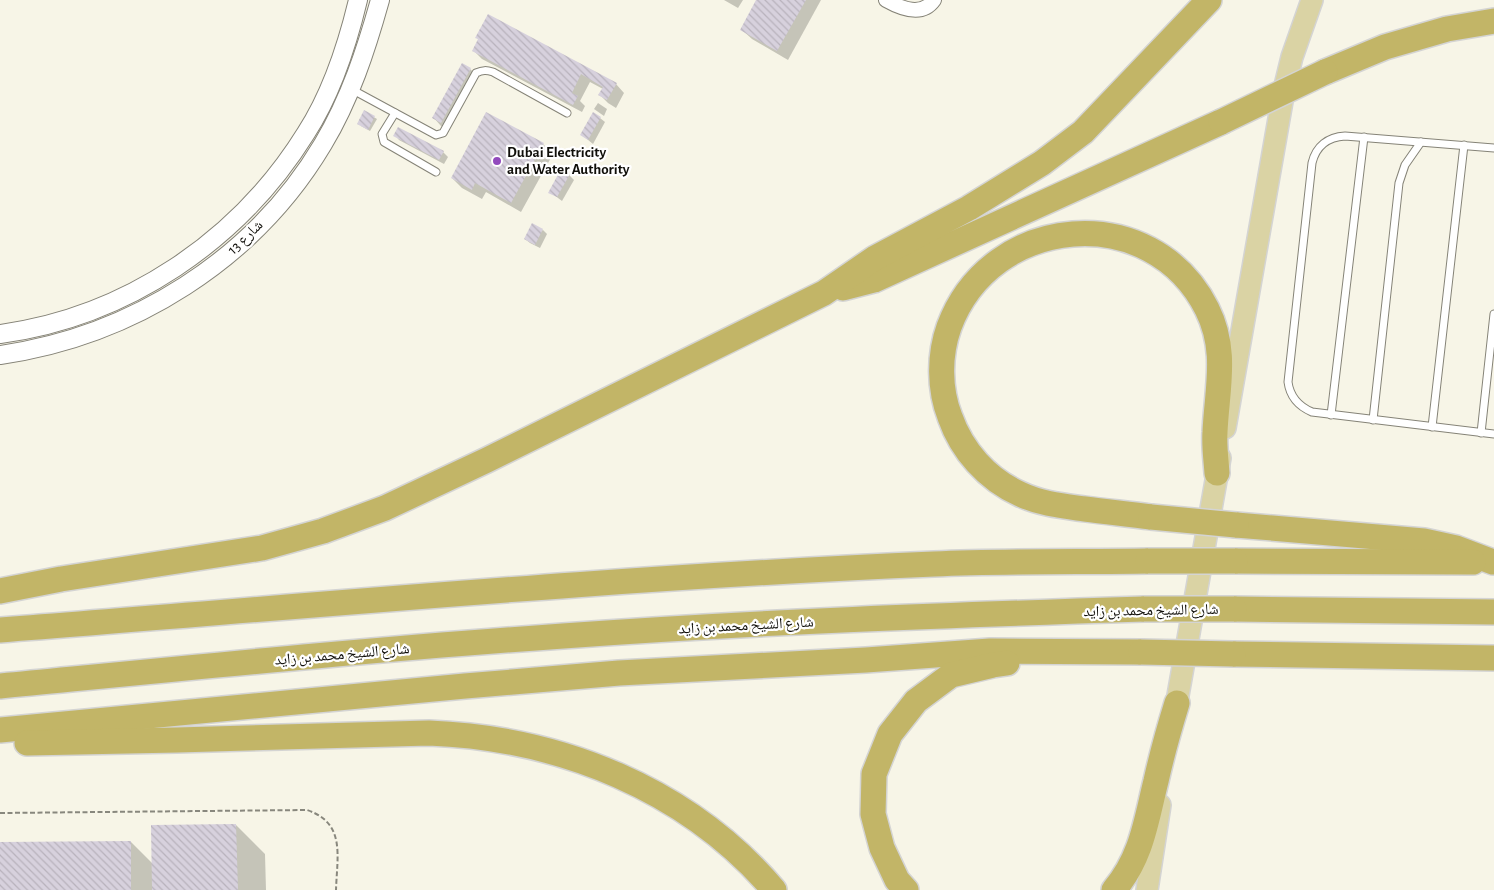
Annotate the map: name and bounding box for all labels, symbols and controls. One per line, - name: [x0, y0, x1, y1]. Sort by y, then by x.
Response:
- place label: Dubai Electricity and Water Authority: [507, 145, 630, 177]
- marker: Dubai Electricity and Water Authority: [491, 155, 503, 167]
- street label: شارع 13: [225, 217, 267, 259]
- street label: شارع الشيخ محمد بن زايد: [1083, 602, 1219, 621]
- street label: شارع الشيخ محمد بن زايد: [678, 614, 814, 639]
- street label: شارع الشيخ محمد بن زايد: [274, 641, 410, 670]

